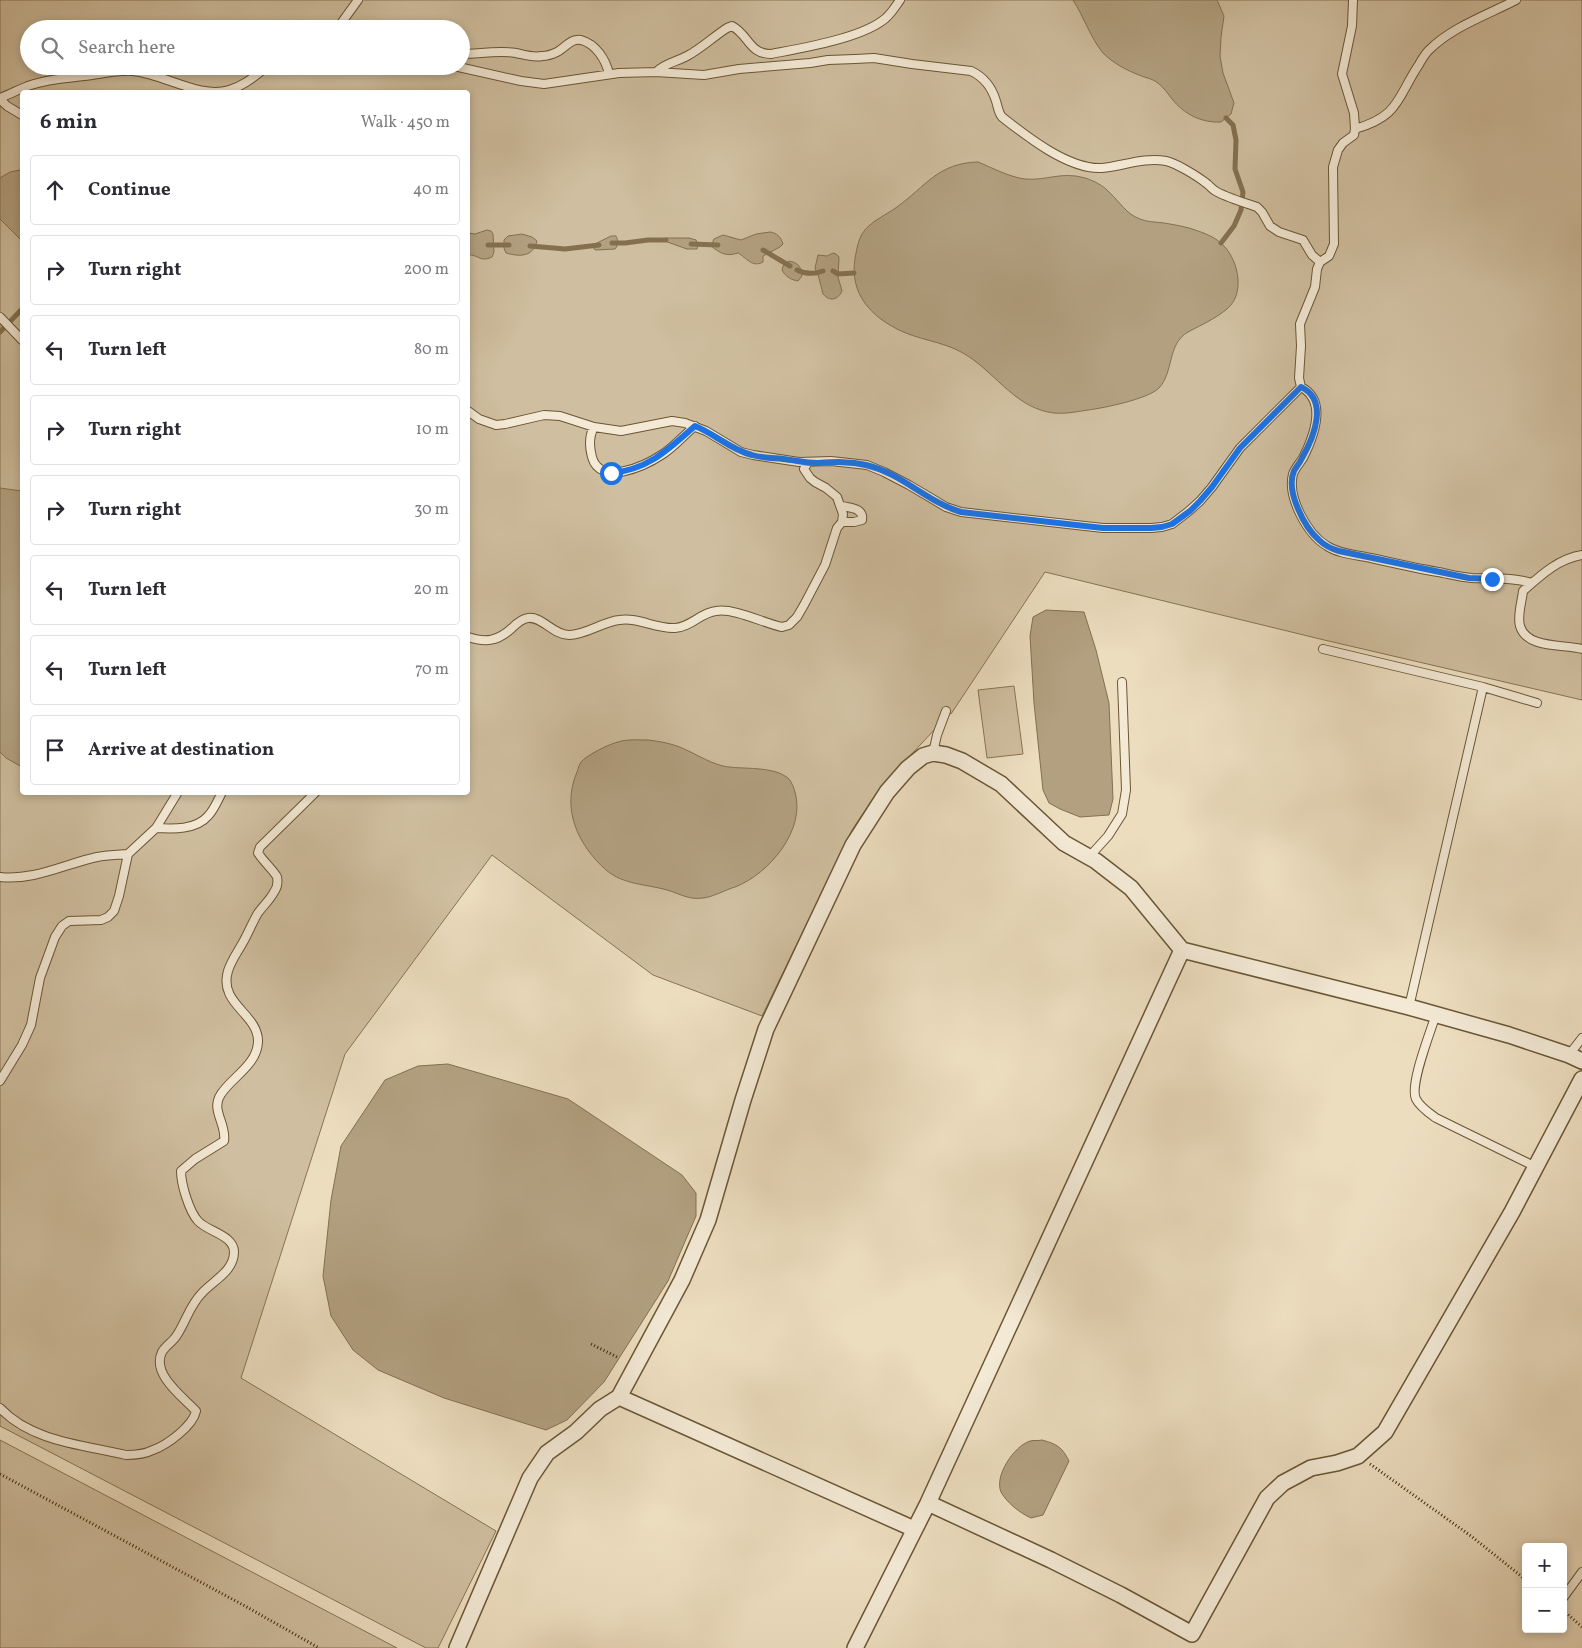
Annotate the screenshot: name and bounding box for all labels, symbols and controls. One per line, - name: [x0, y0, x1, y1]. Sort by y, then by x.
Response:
- search box: [20, 20, 470, 75]
- icon: search: [38, 34, 66, 62]
- text: Search here: [78, 35, 175, 61]
- text: 6 min: [40, 108, 97, 137]
- text: Walk · 450 m: [361, 112, 450, 134]
- icon: ahead: [41, 176, 69, 204]
- text: Continue: [88, 177, 171, 203]
- text: 40 m: [413, 179, 449, 201]
- icon: right: [41, 256, 69, 284]
- text: Turn right: [88, 257, 181, 283]
- text: 200 m: [404, 259, 449, 281]
- icon: left: [41, 336, 69, 364]
- text: Turn left: [88, 337, 167, 363]
- text: 80 m: [414, 339, 449, 361]
- icon: right: [41, 416, 69, 444]
- text: Turn right: [88, 417, 181, 443]
- text: 10 m: [416, 419, 449, 441]
- route start: [600, 462, 623, 485]
- icon: right: [41, 496, 69, 524]
- text: Turn right: [88, 497, 181, 523]
- text: 30 m: [414, 499, 449, 521]
- route end: [1481, 568, 1504, 591]
- icon: left: [41, 576, 69, 604]
- text: Turn left: [88, 577, 167, 603]
- text: 20 m: [414, 579, 449, 601]
- icon: left: [41, 656, 69, 684]
- text: Turn left: [88, 657, 167, 683]
- text: 70 m: [415, 659, 449, 681]
- icon: arrive: [41, 736, 69, 764]
- text: Arrive at destination: [88, 737, 274, 763]
- map controls: [1522, 1543, 1567, 1633]
- button: +: [1522, 1543, 1567, 1588]
- button: −: [1522, 1588, 1567, 1633]

